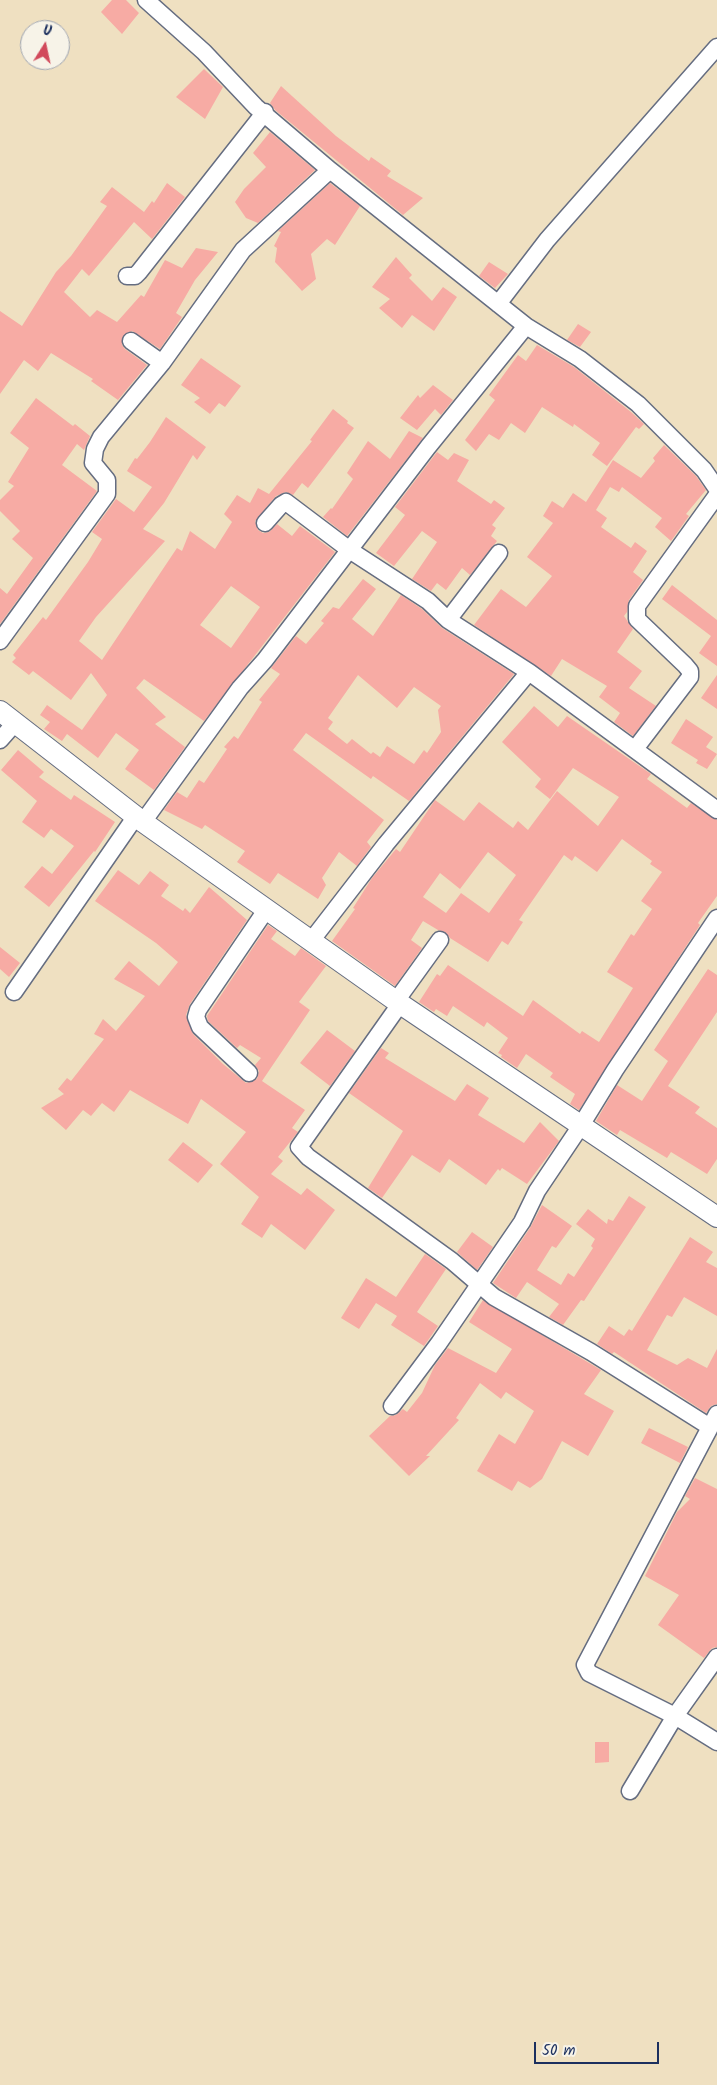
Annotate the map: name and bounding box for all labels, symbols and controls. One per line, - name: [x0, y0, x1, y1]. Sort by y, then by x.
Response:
- north arrow: [20, 20, 70, 70]
- text: U: [41, 20, 53, 43]
- scale bar: [537, 2032, 662, 2064]
- text: 50 m: [542, 2039, 576, 2063]

